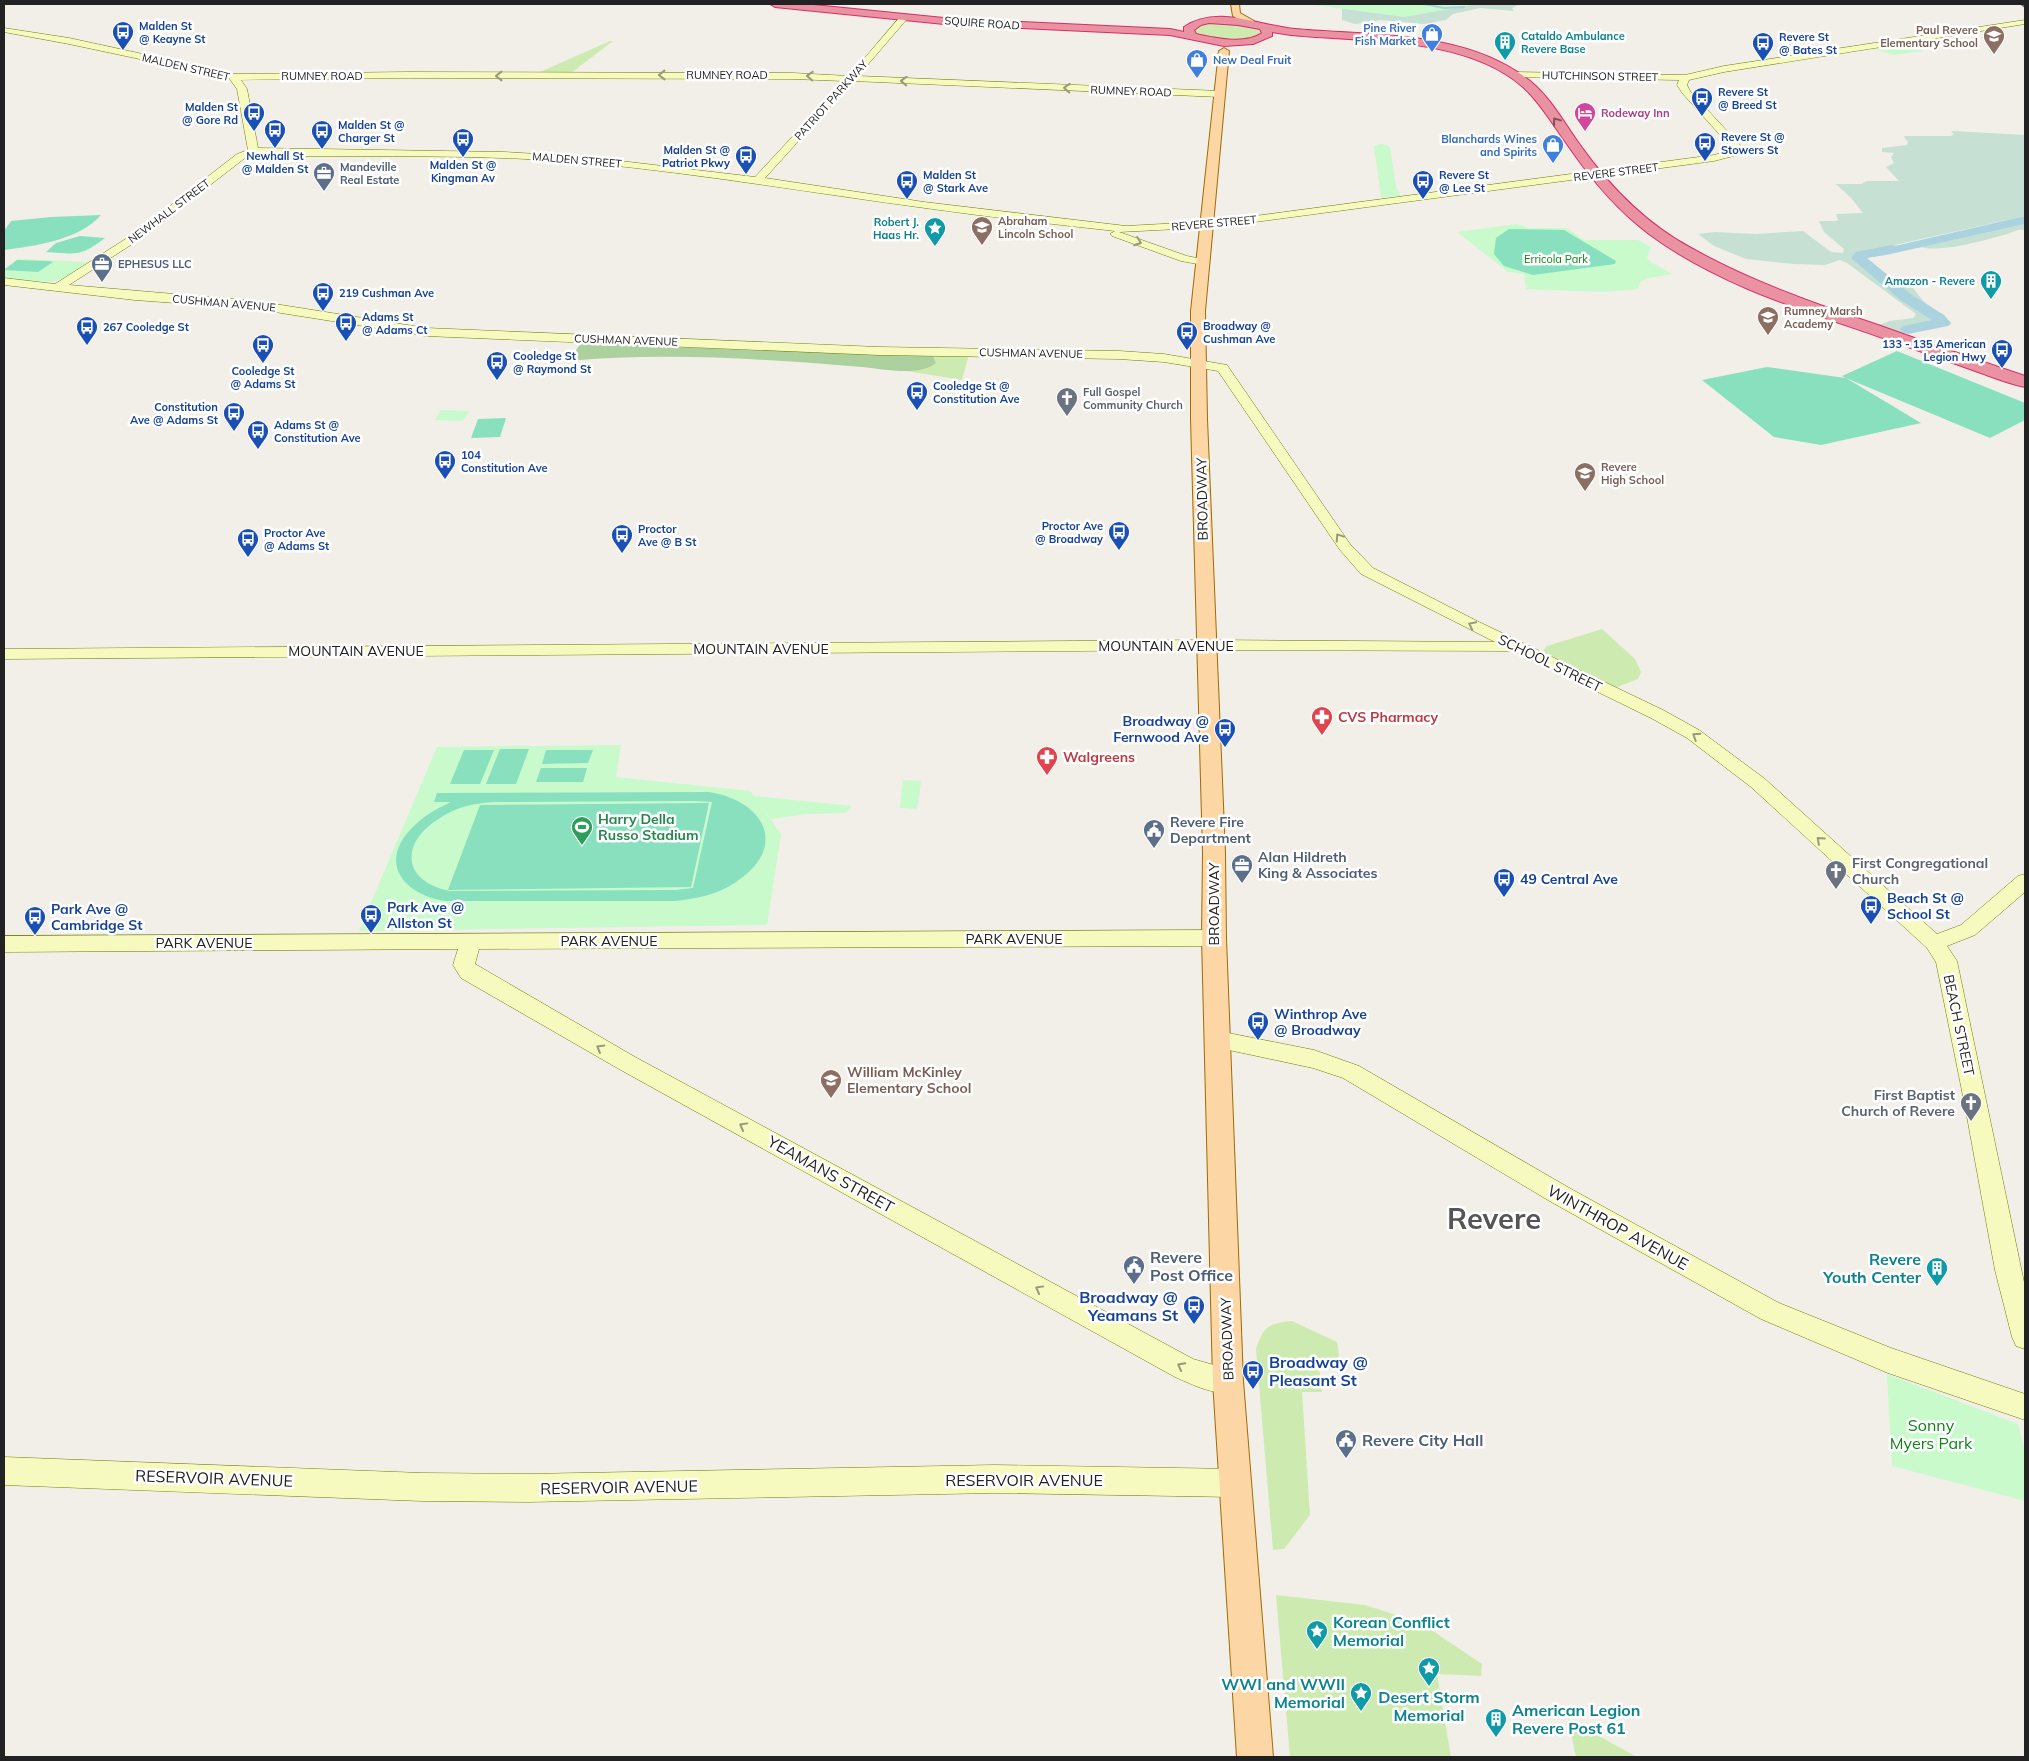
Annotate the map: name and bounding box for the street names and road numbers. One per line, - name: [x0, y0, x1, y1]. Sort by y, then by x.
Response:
- street label: SQUIRE ROAD: [944, 13, 1020, 33]
- street label: MALDEN STREET: [141, 50, 232, 84]
- street label: PATRIOT PARKWAY: [791, 57, 871, 143]
- street label: RUMNEY ROAD: [686, 68, 768, 82]
- street label: HUTCHINSON STREET: [1542, 68, 1659, 84]
- street label: RUMNEY ROAD: [281, 69, 363, 83]
- street label: RUMNEY ROAD: [1090, 83, 1172, 99]
- street label: MALDEN STREET: [532, 149, 623, 171]
- street label: REVERE STREET: [1573, 160, 1660, 184]
- street label: NEWHALL STREET: [125, 176, 213, 246]
- street label: REVERE STREET: [1171, 212, 1258, 234]
- street label: CUSHMAN AVENUE: [172, 292, 276, 314]
- street label: CUSHMAN AVENUE: [574, 331, 678, 349]
- street label: CUSHMAN AVENUE: [979, 345, 1083, 361]
- street label: BROADWAY: [1192, 457, 1212, 541]
- street label: SCHOOL STREET: [1495, 630, 1605, 696]
- street label: MOUNTAIN AVENUE: [1098, 637, 1234, 655]
- street label: MOUNTAIN AVENUE: [693, 640, 829, 658]
- street label: MOUNTAIN AVENUE: [288, 642, 424, 660]
- street label: BROADWAY: [1205, 862, 1223, 945]
- street label: PARK AVENUE: [965, 930, 1063, 948]
- street label: PARK AVENUE: [560, 932, 658, 950]
- street label: PARK AVENUE: [155, 934, 253, 952]
- street label: BEACH STREET: [1939, 973, 1979, 1078]
- street label: YEAMANS STREET: [764, 1131, 898, 1217]
- street label: WINTHROP AVENUE: [1544, 1180, 1692, 1274]
- street label: BROADWAY: [1217, 1297, 1237, 1381]
- street label: RESERVOIR AVENUE: [135, 1465, 293, 1491]
- street label: RESERVOIR AVENUE: [945, 1470, 1103, 1490]
- street label: RESERVOIR AVENUE: [540, 1476, 698, 1498]

